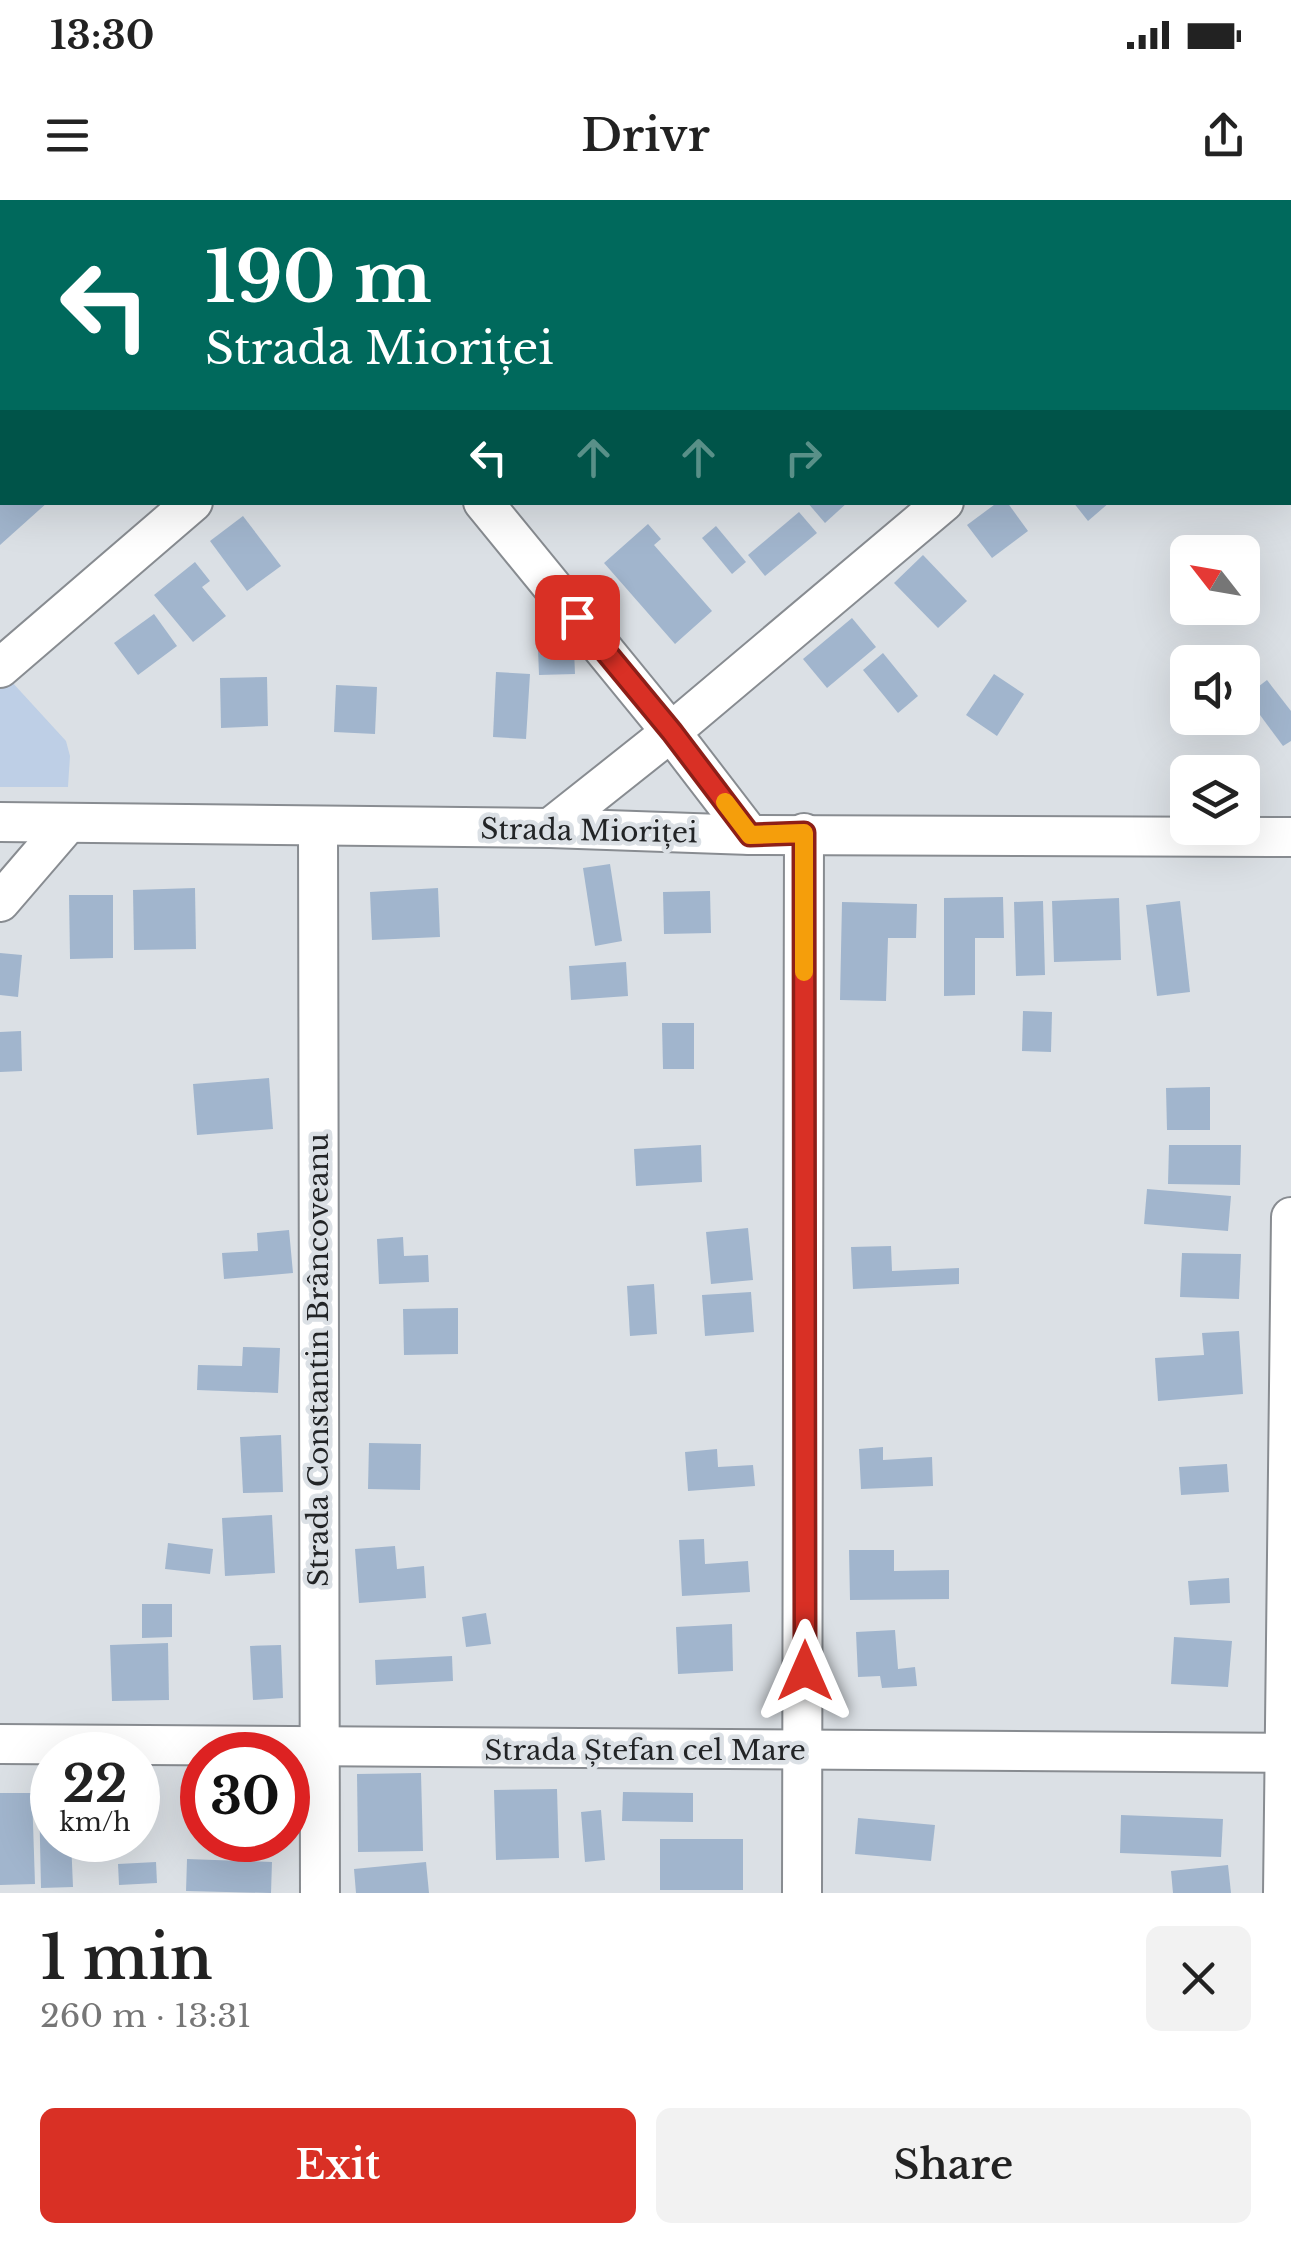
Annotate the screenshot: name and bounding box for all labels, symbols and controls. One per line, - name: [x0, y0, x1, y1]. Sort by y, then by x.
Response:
- text: 13:30: [50, 12, 154, 59]
- text: Drivr: [581, 107, 710, 163]
- icon: menu: [40, 108, 95, 163]
- icon: share: [1196, 108, 1251, 163]
- text: 190 m: [205, 234, 432, 321]
- icon: left: [40, 240, 170, 370]
- text: Strada Mioriței: [205, 320, 554, 376]
- icon: left: [461, 430, 516, 485]
- icon: ahead: [566, 430, 621, 485]
- icon: ahead: [671, 430, 726, 485]
- icon: right: [776, 430, 831, 485]
- north arrow: [1170, 535, 1260, 625]
- map controls: [1170, 535, 1260, 845]
- pin: [535, 575, 620, 660]
- icon: arrive: [550, 590, 605, 645]
- button: sound: [1170, 645, 1260, 735]
- button: layers: [1170, 755, 1260, 845]
- street label: Strada Mioriței: [480, 812, 698, 850]
- street label: Strada Constantin Brâncoveanu: [301, 1133, 336, 1587]
- position arrow: [753, 1619, 857, 1723]
- speed limit sign: 30: [180, 1732, 310, 1862]
- street label: Strada Ștefan cel Mare: [484, 1733, 806, 1768]
- text: 22: [62, 1753, 128, 1816]
- text: km/h: [60, 1807, 130, 1838]
- text: 1 min: [40, 1921, 213, 1995]
- button: close: [1146, 1926, 1251, 2031]
- text: 260 m · 13:31: [40, 1996, 251, 2036]
- button: Exit: [40, 2108, 636, 2223]
- button: Share: [656, 2108, 1251, 2223]

